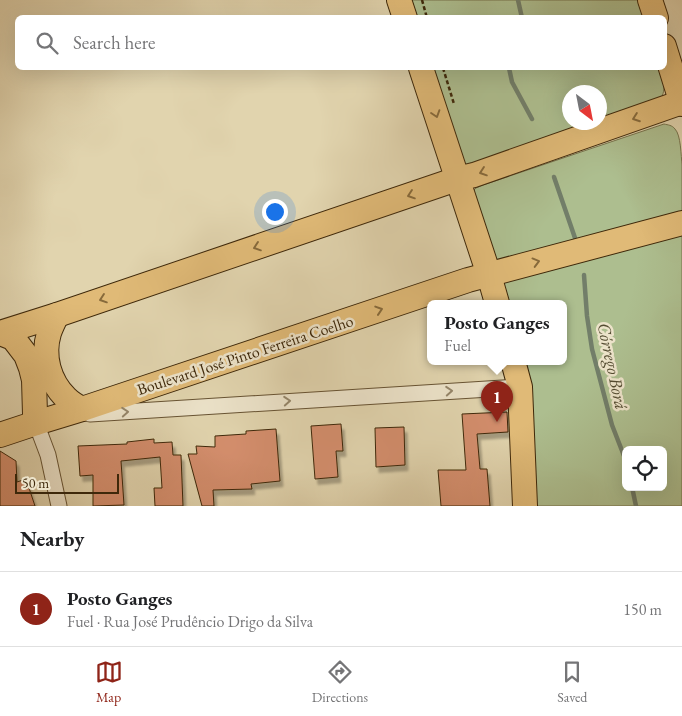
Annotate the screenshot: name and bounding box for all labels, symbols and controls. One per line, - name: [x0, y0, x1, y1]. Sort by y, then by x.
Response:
- search box: [15, 15, 667, 70]
- icon: search: [33, 29, 61, 57]
- text: Search here: [73, 30, 155, 55]
- north arrow: [562, 85, 607, 130]
- one-way arrow: [430, 109, 440, 118]
- one-way arrow: [632, 112, 641, 122]
- one-way arrow: [479, 166, 488, 176]
- one-way arrow: [407, 189, 416, 199]
- your location: [262, 199, 288, 225]
- one-way arrow: [253, 241, 262, 251]
- one-way arrow: [532, 257, 541, 268]
- one-way arrow: [100, 293, 108, 303]
- popup: [427, 300, 567, 365]
- one-way arrow: [374, 306, 382, 316]
- street label: Boulevard José Pinto Ferreira Coelho: [134, 310, 356, 400]
- text: Posto Ganges: [444, 310, 550, 335]
- water label: Córrego Borá: [592, 321, 633, 412]
- text: Fuel: [444, 335, 471, 356]
- pin: 1: [481, 381, 513, 422]
- one-way arrow: [446, 386, 454, 397]
- one-way arrow: [283, 396, 291, 407]
- one-way arrow: [121, 406, 129, 417]
- map controls: [622, 446, 667, 491]
- button: locate: [622, 446, 667, 491]
- scale bar: [15, 471, 119, 494]
- text: 50 m: [22, 474, 49, 492]
- text: Nearby: [20, 525, 84, 552]
- text: Posto Ganges: [67, 586, 172, 611]
- text: 1: [32, 599, 40, 620]
- text: 150 m: [623, 599, 662, 620]
- text: Fuel · Rua José Prudêncio Drigo da Silva: [67, 611, 313, 632]
- tab: Map: [95, 658, 123, 706]
- tab: Directions: [312, 658, 368, 706]
- tab: Saved: [557, 658, 587, 706]

